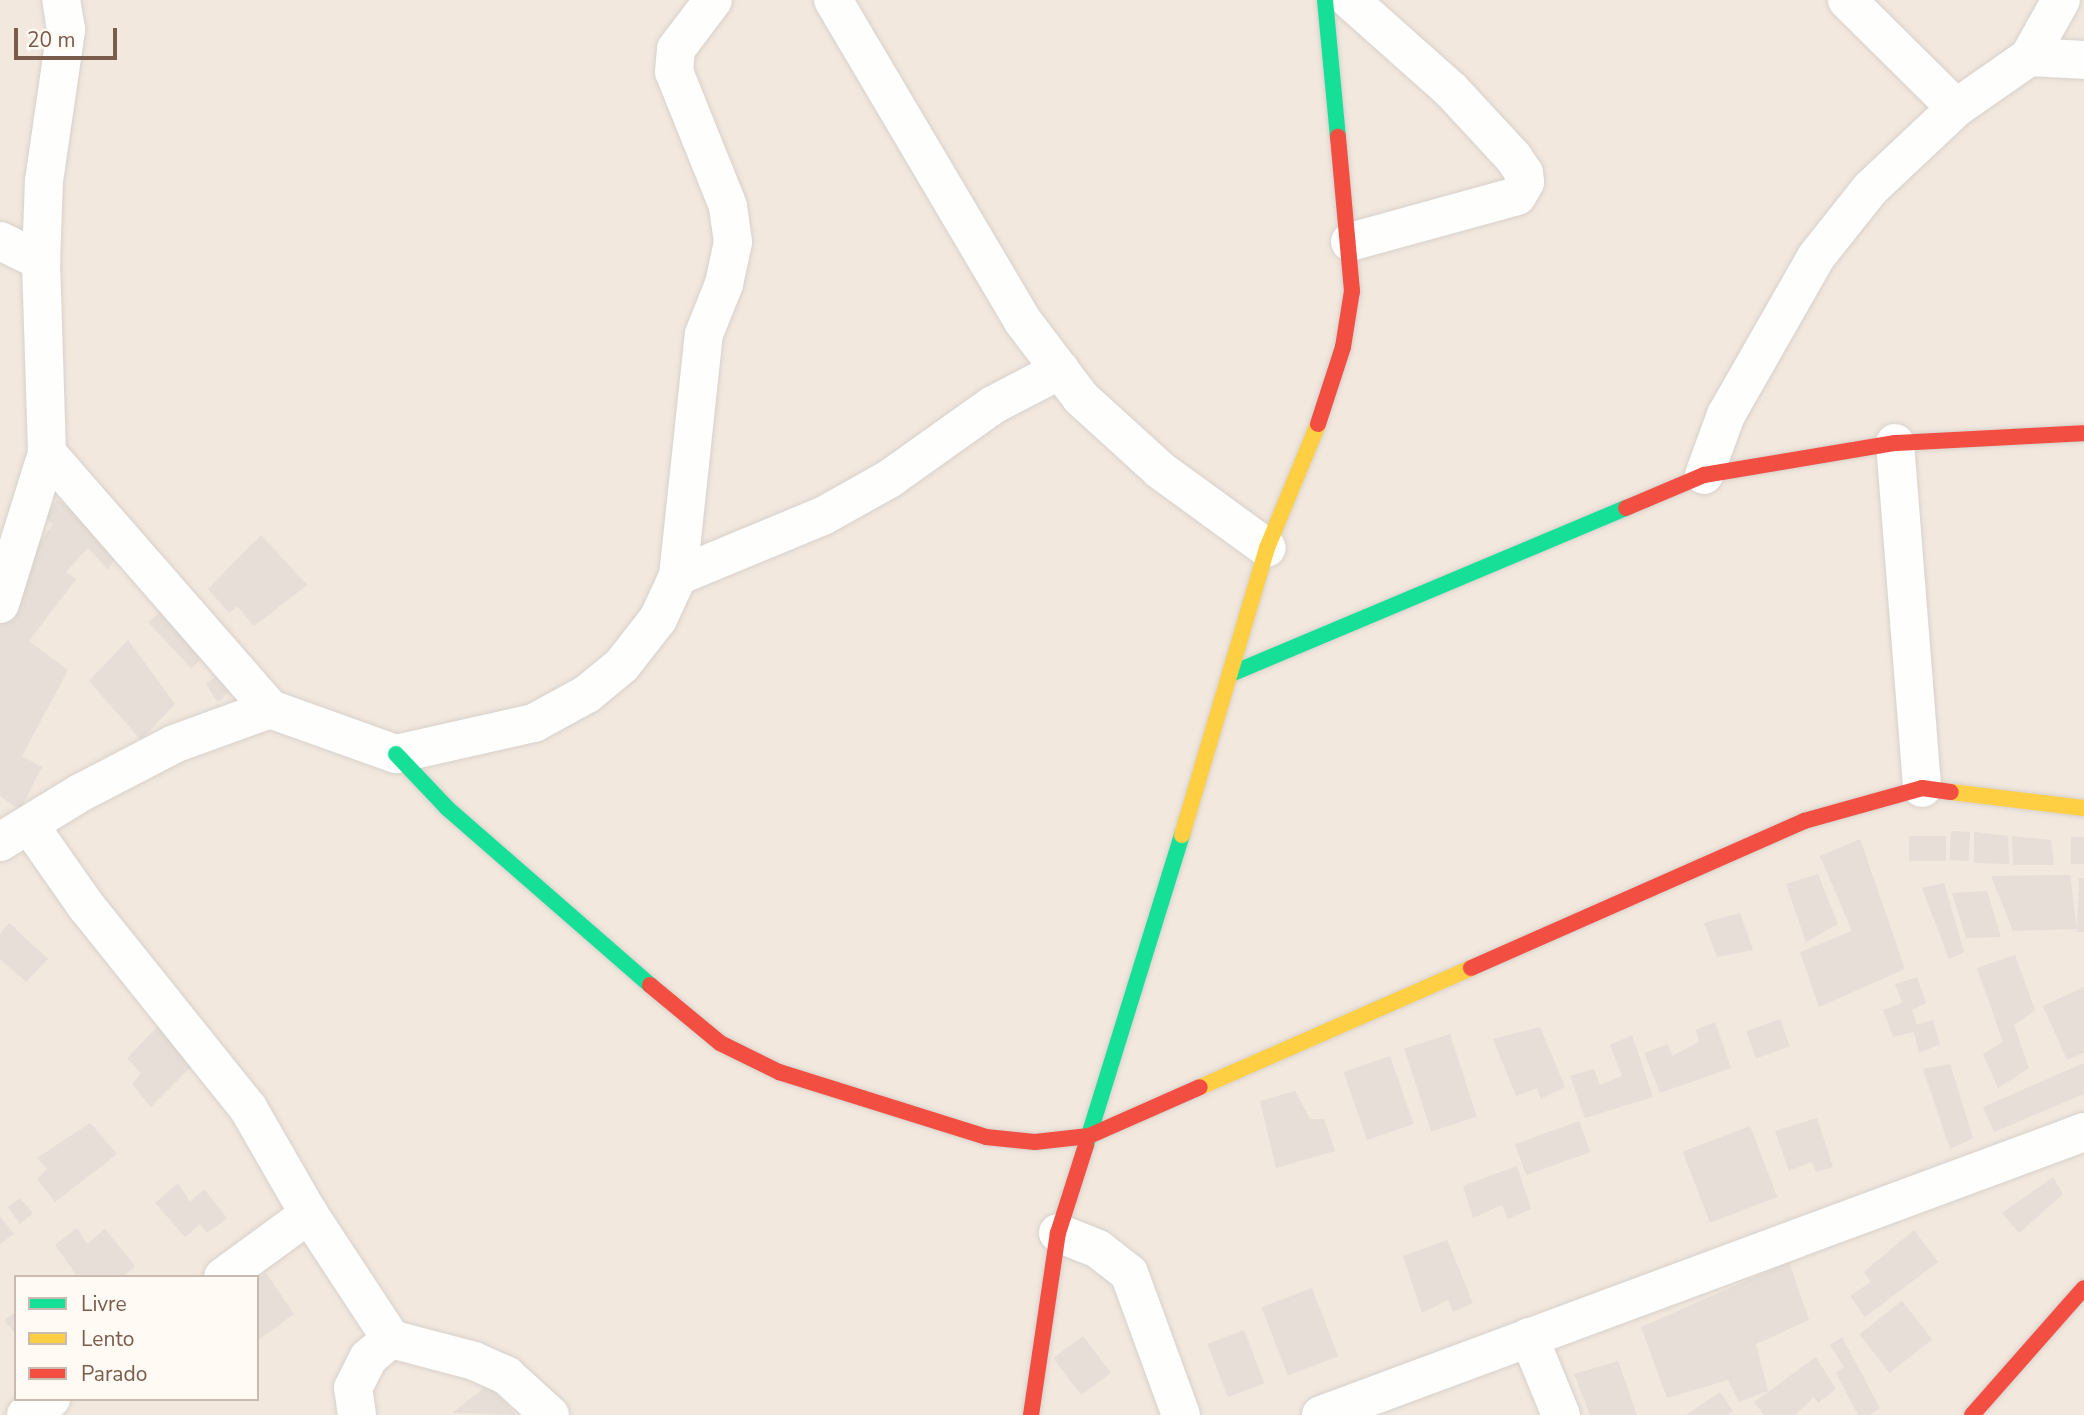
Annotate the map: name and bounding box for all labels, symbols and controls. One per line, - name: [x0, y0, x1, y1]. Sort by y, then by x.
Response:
- scale bar: [18, 14, 121, 58]
- text: 20 m: [27, 26, 76, 54]
- legend: [14, 1275, 259, 1401]
- text: Livre: [81, 1290, 127, 1318]
- text: Lento: [81, 1325, 134, 1353]
- text: Parado: [81, 1360, 147, 1388]

